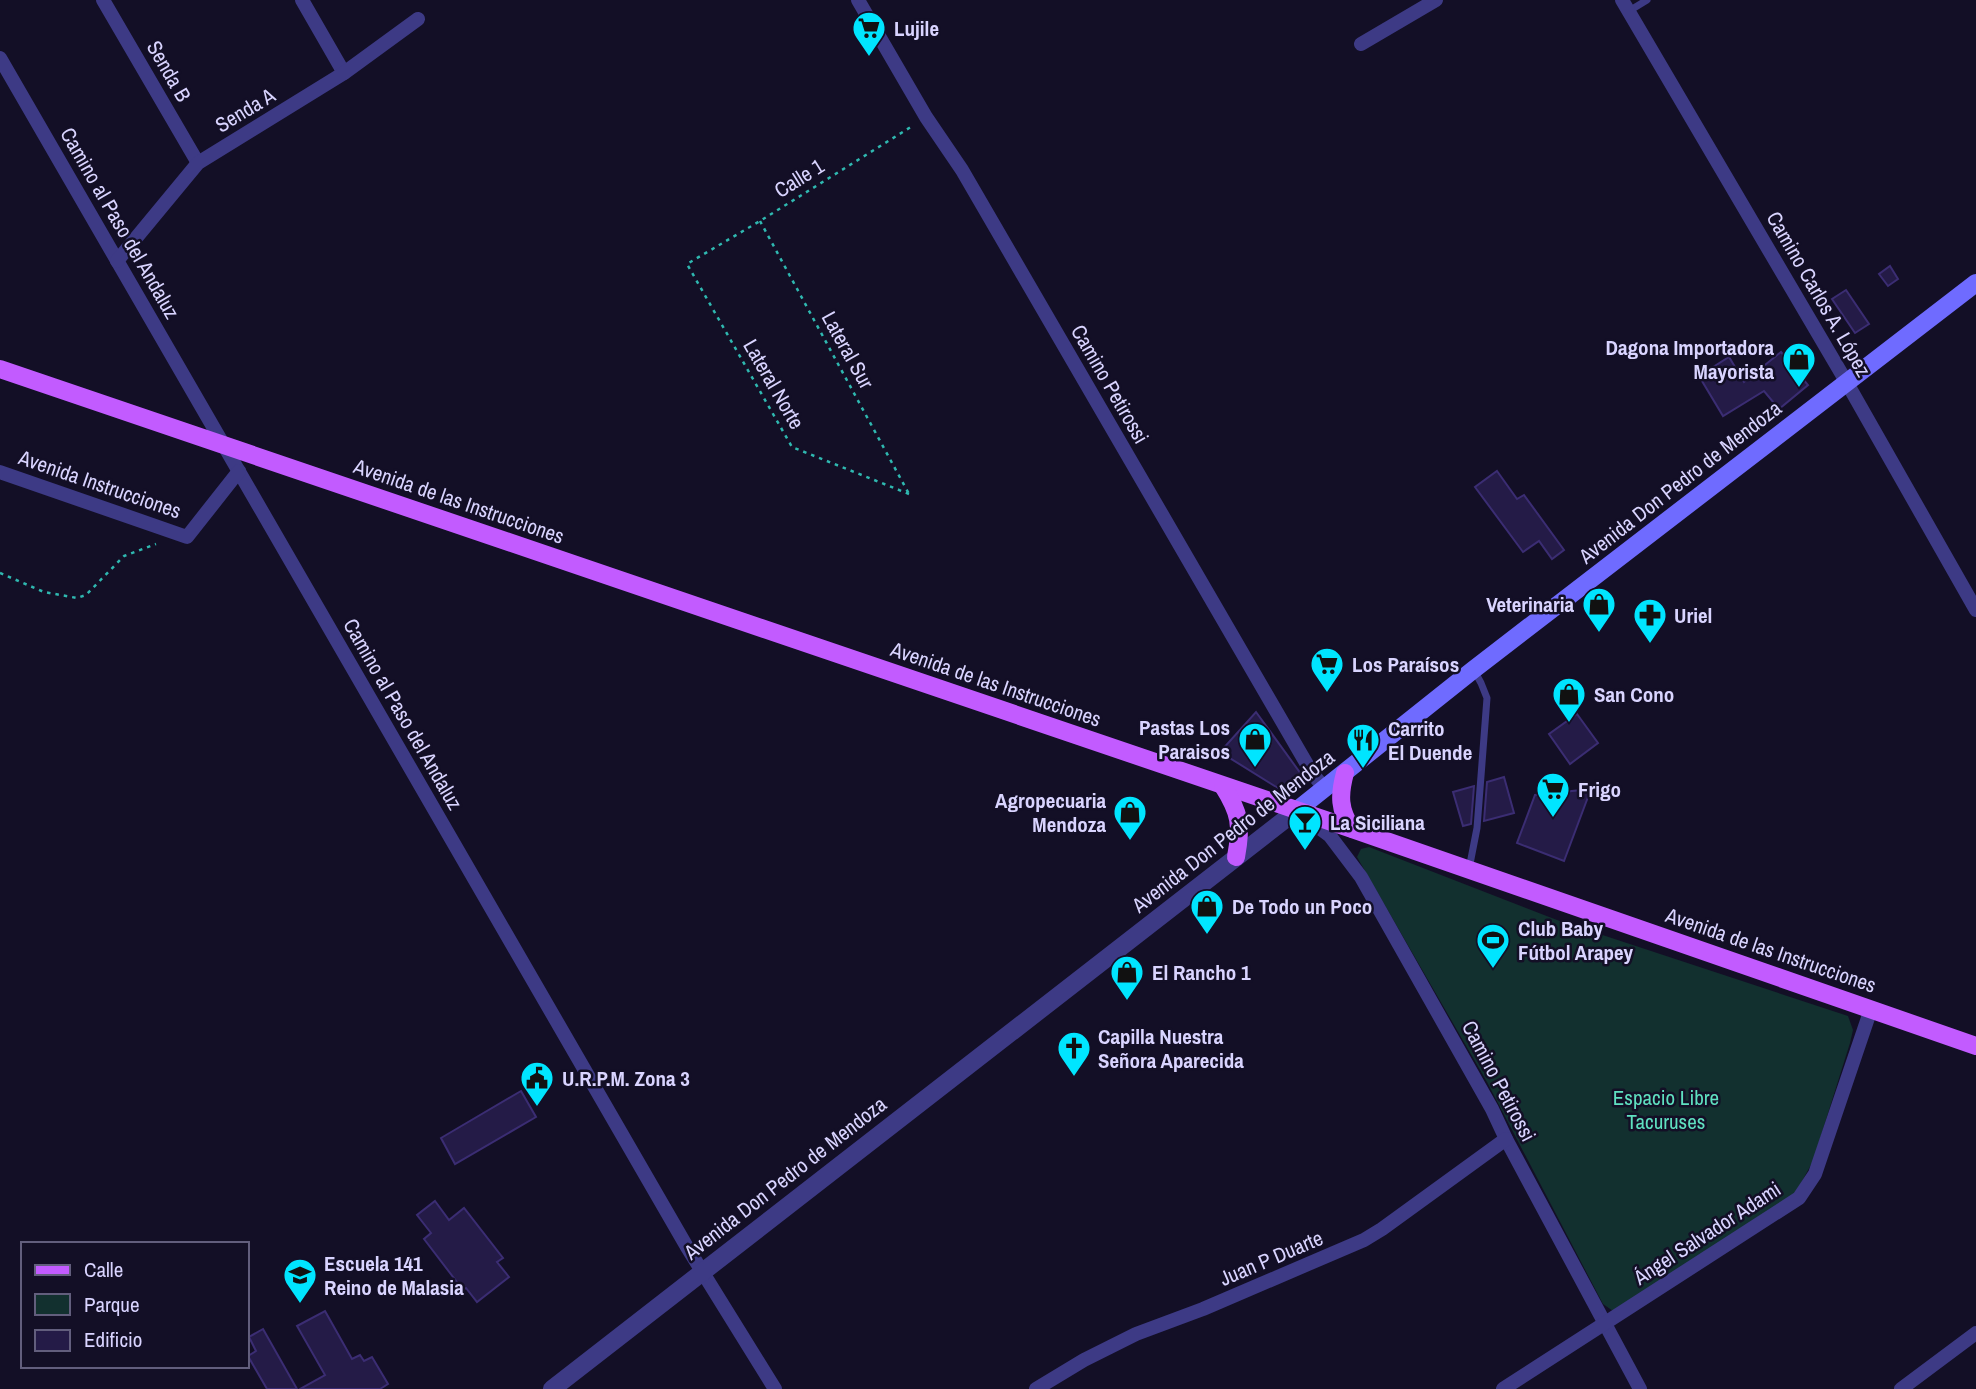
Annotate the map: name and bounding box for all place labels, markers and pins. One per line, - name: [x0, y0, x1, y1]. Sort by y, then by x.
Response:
- supermarket icon: Lujile: [850, 9, 888, 58]
- place label: Lujile: [894, 14, 939, 43]
- place label: Dagona Importadora Mayorista: [1606, 333, 1774, 386]
- shop icon: Dagona Importadora Mayorista: [1780, 340, 1818, 389]
- shop icon: Veterinaria: [1580, 585, 1618, 634]
- place label: Veterinaria: [1486, 590, 1574, 619]
- pharmacy icon: Uriel: [1631, 596, 1669, 645]
- place label: Uriel: [1674, 601, 1712, 630]
- supermarket icon: Los Paraísos: [1308, 645, 1346, 694]
- place label: Los Paraísos: [1352, 650, 1459, 679]
- shop icon: San Cono: [1550, 675, 1588, 724]
- place label: San Cono: [1594, 680, 1674, 709]
- place label: Pastas Los Paraisos: [1139, 713, 1230, 766]
- place label: Carrito El Duende: [1388, 714, 1472, 767]
- shop icon: Pastas Los Paraisos: [1236, 720, 1274, 769]
- restaurant icon: Carrito El Duende: [1344, 721, 1382, 770]
- supermarket icon: Frigo: [1534, 770, 1572, 819]
- place label: Frigo: [1578, 775, 1621, 804]
- place label: Agropecuaria Mendoza: [995, 786, 1106, 839]
- shop icon: Agropecuaria Mendoza: [1111, 793, 1149, 842]
- bar icon: La Siciliana: [1286, 803, 1324, 852]
- place label: La Siciliana: [1330, 808, 1425, 837]
- shop icon: De Todo un Poco: [1188, 887, 1226, 936]
- place label: De Todo un Poco: [1232, 892, 1372, 921]
- place label: Club Baby Fútbol Arapey: [1518, 914, 1634, 967]
- sports icon: Club Baby Fútbol Arapey: [1474, 921, 1512, 970]
- shop icon: El Rancho 1: [1108, 953, 1146, 1002]
- place label: El Rancho 1: [1152, 958, 1251, 987]
- place label: Capilla Nuestra Señora Aparecida: [1098, 1022, 1244, 1075]
- church icon: Capilla Nuestra Señora Aparecida: [1055, 1029, 1093, 1078]
- public building icon: U.R.P.M. Zona 3: [518, 1059, 556, 1108]
- place label: U.R.P.M. Zona 3: [562, 1064, 690, 1093]
- place label: Escuela 141 Reino de Malasia: [324, 1249, 464, 1302]
- school or university icon: Escuela 141 Reino de Malasia: [281, 1256, 319, 1305]

